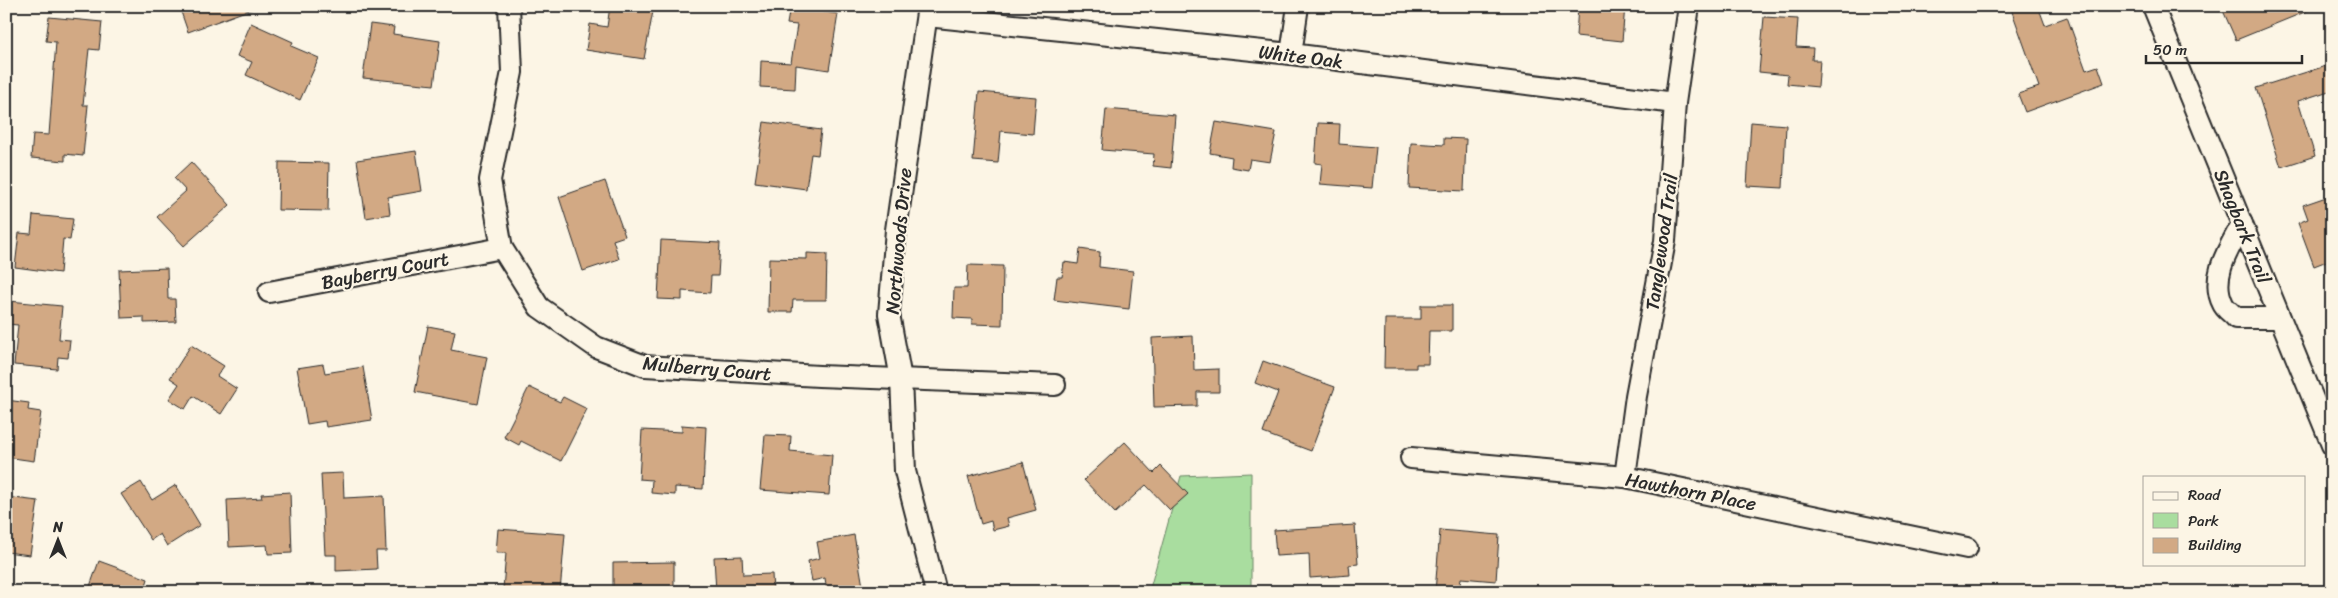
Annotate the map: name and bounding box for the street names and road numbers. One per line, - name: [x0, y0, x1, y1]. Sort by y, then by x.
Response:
- street label: White Oak: [1257, 35, 1345, 78]
- street label: Shagbark Trail: [2205, 164, 2281, 289]
- street label: Northwoods Drive: [876, 166, 921, 316]
- street label: Tanglewood Trail: [1636, 171, 1688, 313]
- street label: Bayberry Court: [319, 242, 452, 299]
- street label: Mulberry Court: [641, 346, 773, 391]
- street label: Hawthorn Place: [1623, 463, 1759, 520]

